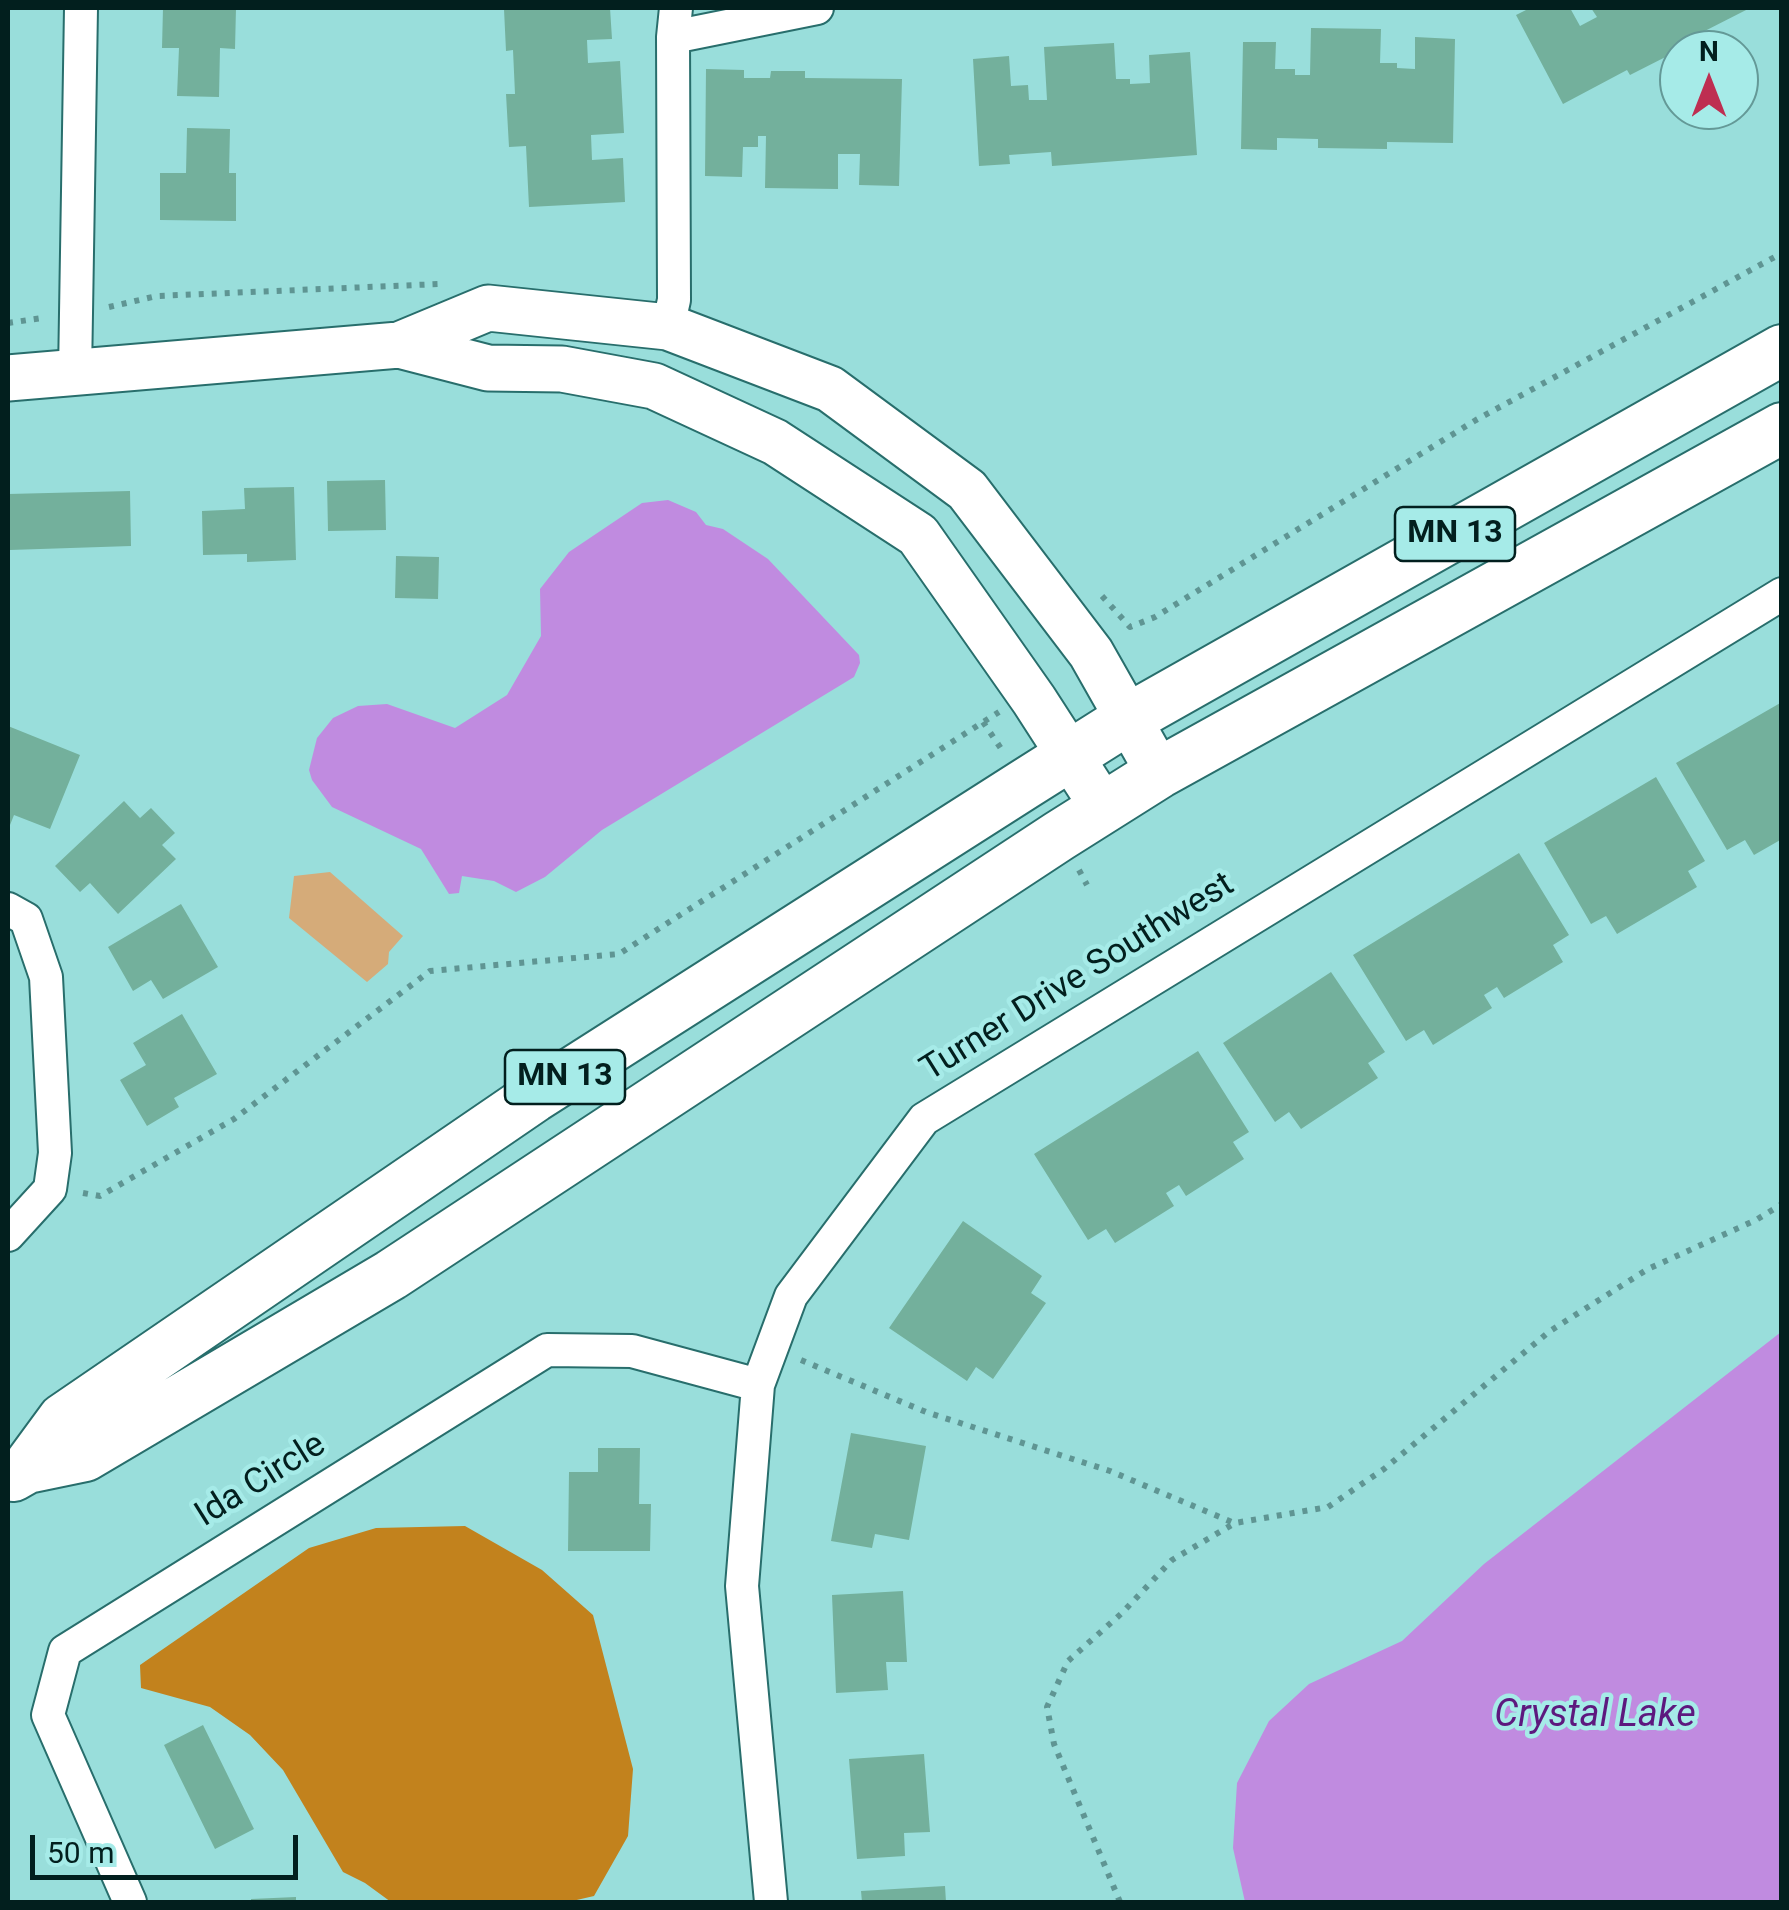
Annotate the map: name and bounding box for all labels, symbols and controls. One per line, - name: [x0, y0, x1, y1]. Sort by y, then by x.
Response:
- north arrow: [1659, 30, 1759, 130]
- text: N: [1699, 35, 1719, 68]
- road number: MN 13: [1395, 507, 1515, 561]
- street label: Turner Drive Southwest: [914, 864, 1242, 1092]
- road number: MN 13: [505, 1050, 625, 1104]
- street label: Ida Circle: [188, 1425, 334, 1537]
- water label: Crystal Lake: [1494, 1693, 1696, 1739]
- scale bar: [35, 1815, 302, 1877]
- text: 50 m: [47, 1835, 114, 1870]

